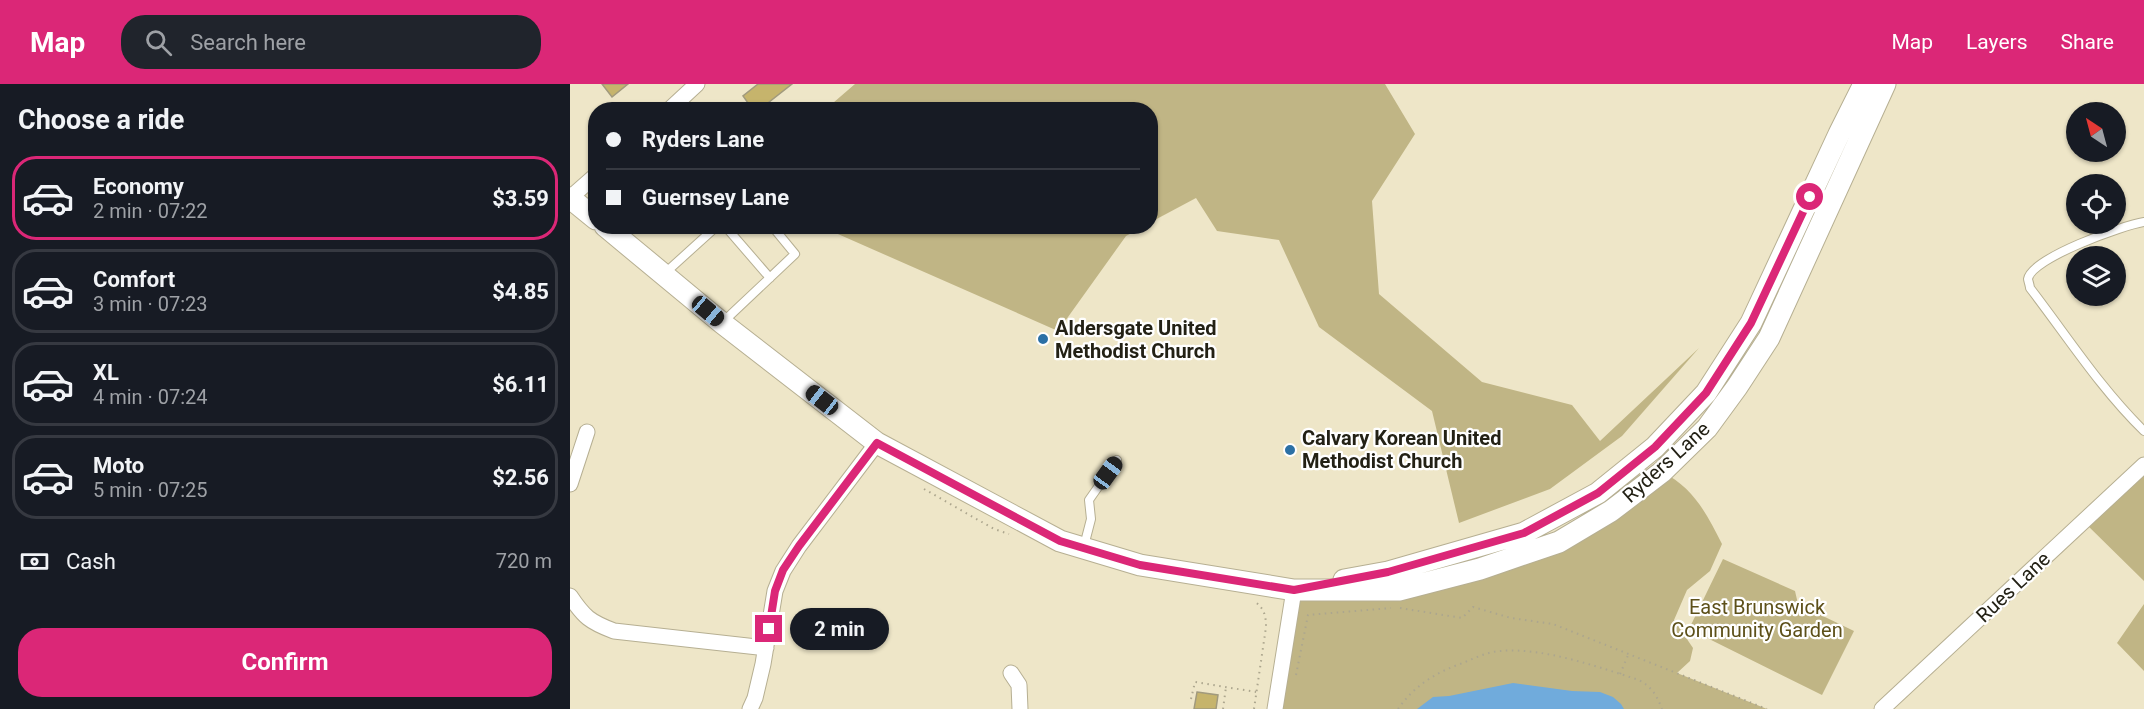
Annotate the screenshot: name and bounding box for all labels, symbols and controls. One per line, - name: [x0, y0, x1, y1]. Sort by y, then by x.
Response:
- search box: [121, 15, 541, 69]
- text: Map: [30, 26, 85, 59]
- icon: search: [142, 26, 175, 59]
- text: Search here: [190, 30, 306, 55]
- text: Map: [1891, 30, 1933, 54]
- text: Layers: [1966, 30, 2027, 54]
- text: Share: [2060, 30, 2114, 54]
- north arrow: [2066, 102, 2126, 162]
- map controls: [2066, 102, 2126, 306]
- text: Choose a ride: [18, 104, 184, 136]
- text: Ryders Lane: [642, 127, 764, 152]
- icon: car: [21, 171, 75, 225]
- text: Economy: [93, 174, 184, 199]
- button: locate: [2066, 174, 2126, 234]
- route start: [1796, 183, 1823, 210]
- text: Guernsey Lane: [642, 185, 789, 210]
- text: $3.59: [492, 186, 549, 211]
- text: 2 min · 07:22: [93, 199, 208, 223]
- button: layers: [2066, 246, 2126, 306]
- icon: car: [21, 264, 75, 318]
- text: Comfort: [93, 267, 175, 292]
- text: $4.85: [492, 279, 549, 304]
- text: 3 min · 07:23: [93, 292, 208, 316]
- car: [688, 293, 728, 329]
- place label: Aldersgate United Methodist Church: [1055, 316, 1217, 363]
- marker: Aldersgate United Methodist Church: [1036, 332, 1050, 346]
- icon: car: [21, 357, 75, 411]
- text: XL: [93, 360, 119, 385]
- text: $6.11: [492, 372, 549, 397]
- car: [802, 382, 842, 418]
- text: 4 min · 07:24: [93, 385, 208, 409]
- street label: Ryders Lane: [1618, 417, 1714, 507]
- place label: Calvary Korean United Methodist Church: [1302, 426, 1501, 473]
- marker: Calvary Korean United Methodist Church: [1283, 443, 1297, 457]
- icon: car: [21, 450, 75, 504]
- text: Moto: [93, 453, 144, 478]
- car: [1090, 453, 1126, 493]
- text: $2.56: [492, 465, 549, 490]
- text: 5 min · 07:25: [93, 478, 208, 502]
- icon: cash: [18, 545, 51, 578]
- street label: Rues Lane: [1971, 547, 2055, 627]
- text: Cash: [66, 549, 116, 574]
- text: 720 m: [496, 549, 552, 573]
- park label: East Brunswick Community Garden: [1671, 595, 1843, 642]
- callout: 2 min: [790, 608, 889, 650]
- route end: [755, 615, 782, 642]
- text: 2 min: [814, 617, 865, 641]
- button: Confirm: [18, 628, 552, 697]

